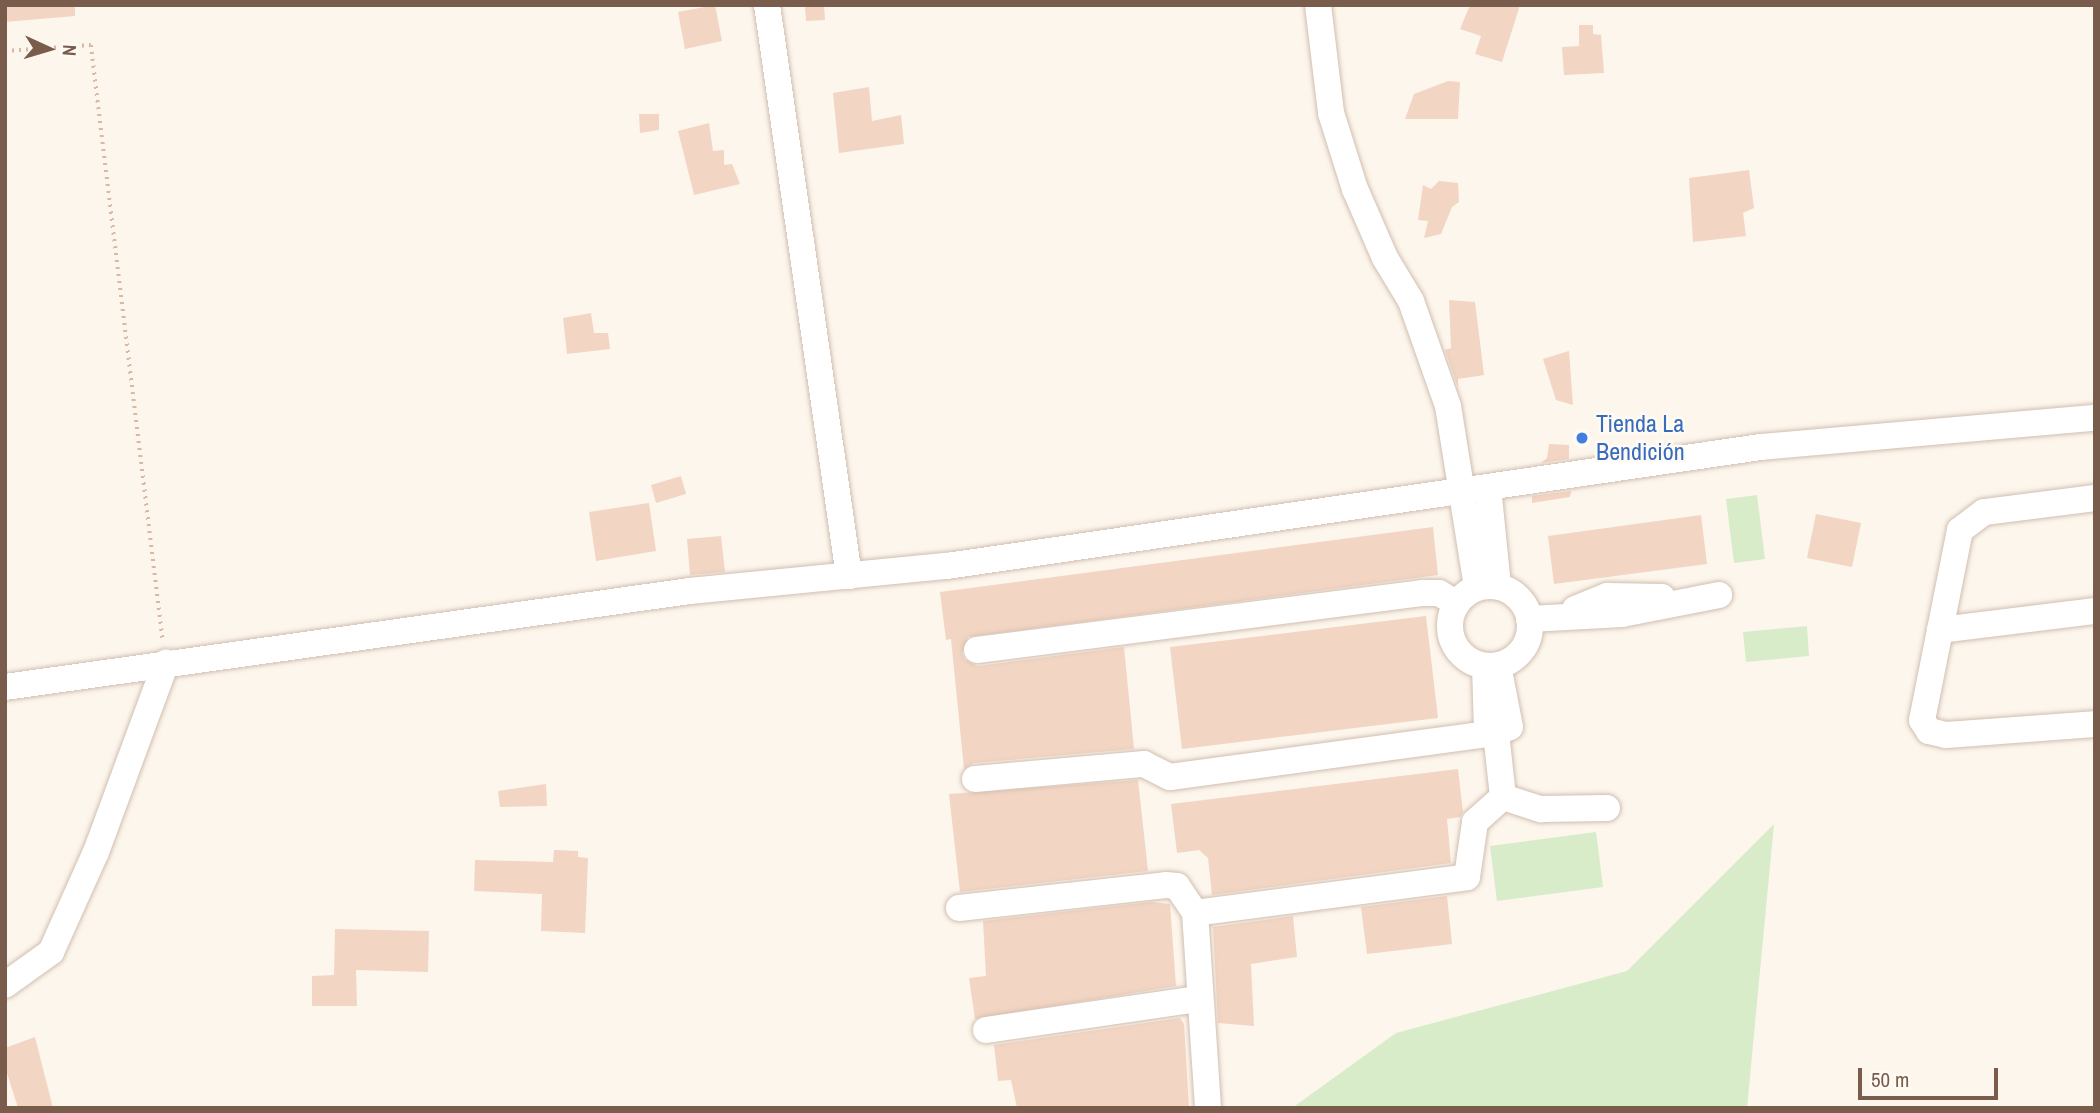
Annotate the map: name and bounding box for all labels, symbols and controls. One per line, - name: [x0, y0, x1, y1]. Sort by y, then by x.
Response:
- north arrow: [14, 14, 84, 84]
- text: N: [57, 44, 83, 57]
- place label: Tienda La Bendición: [1596, 410, 1685, 466]
- marker: Tienda La Bendición: [1574, 430, 1590, 446]
- scale bar: [1862, 1054, 2002, 1098]
- text: 50 m: [1871, 1065, 1909, 1094]

